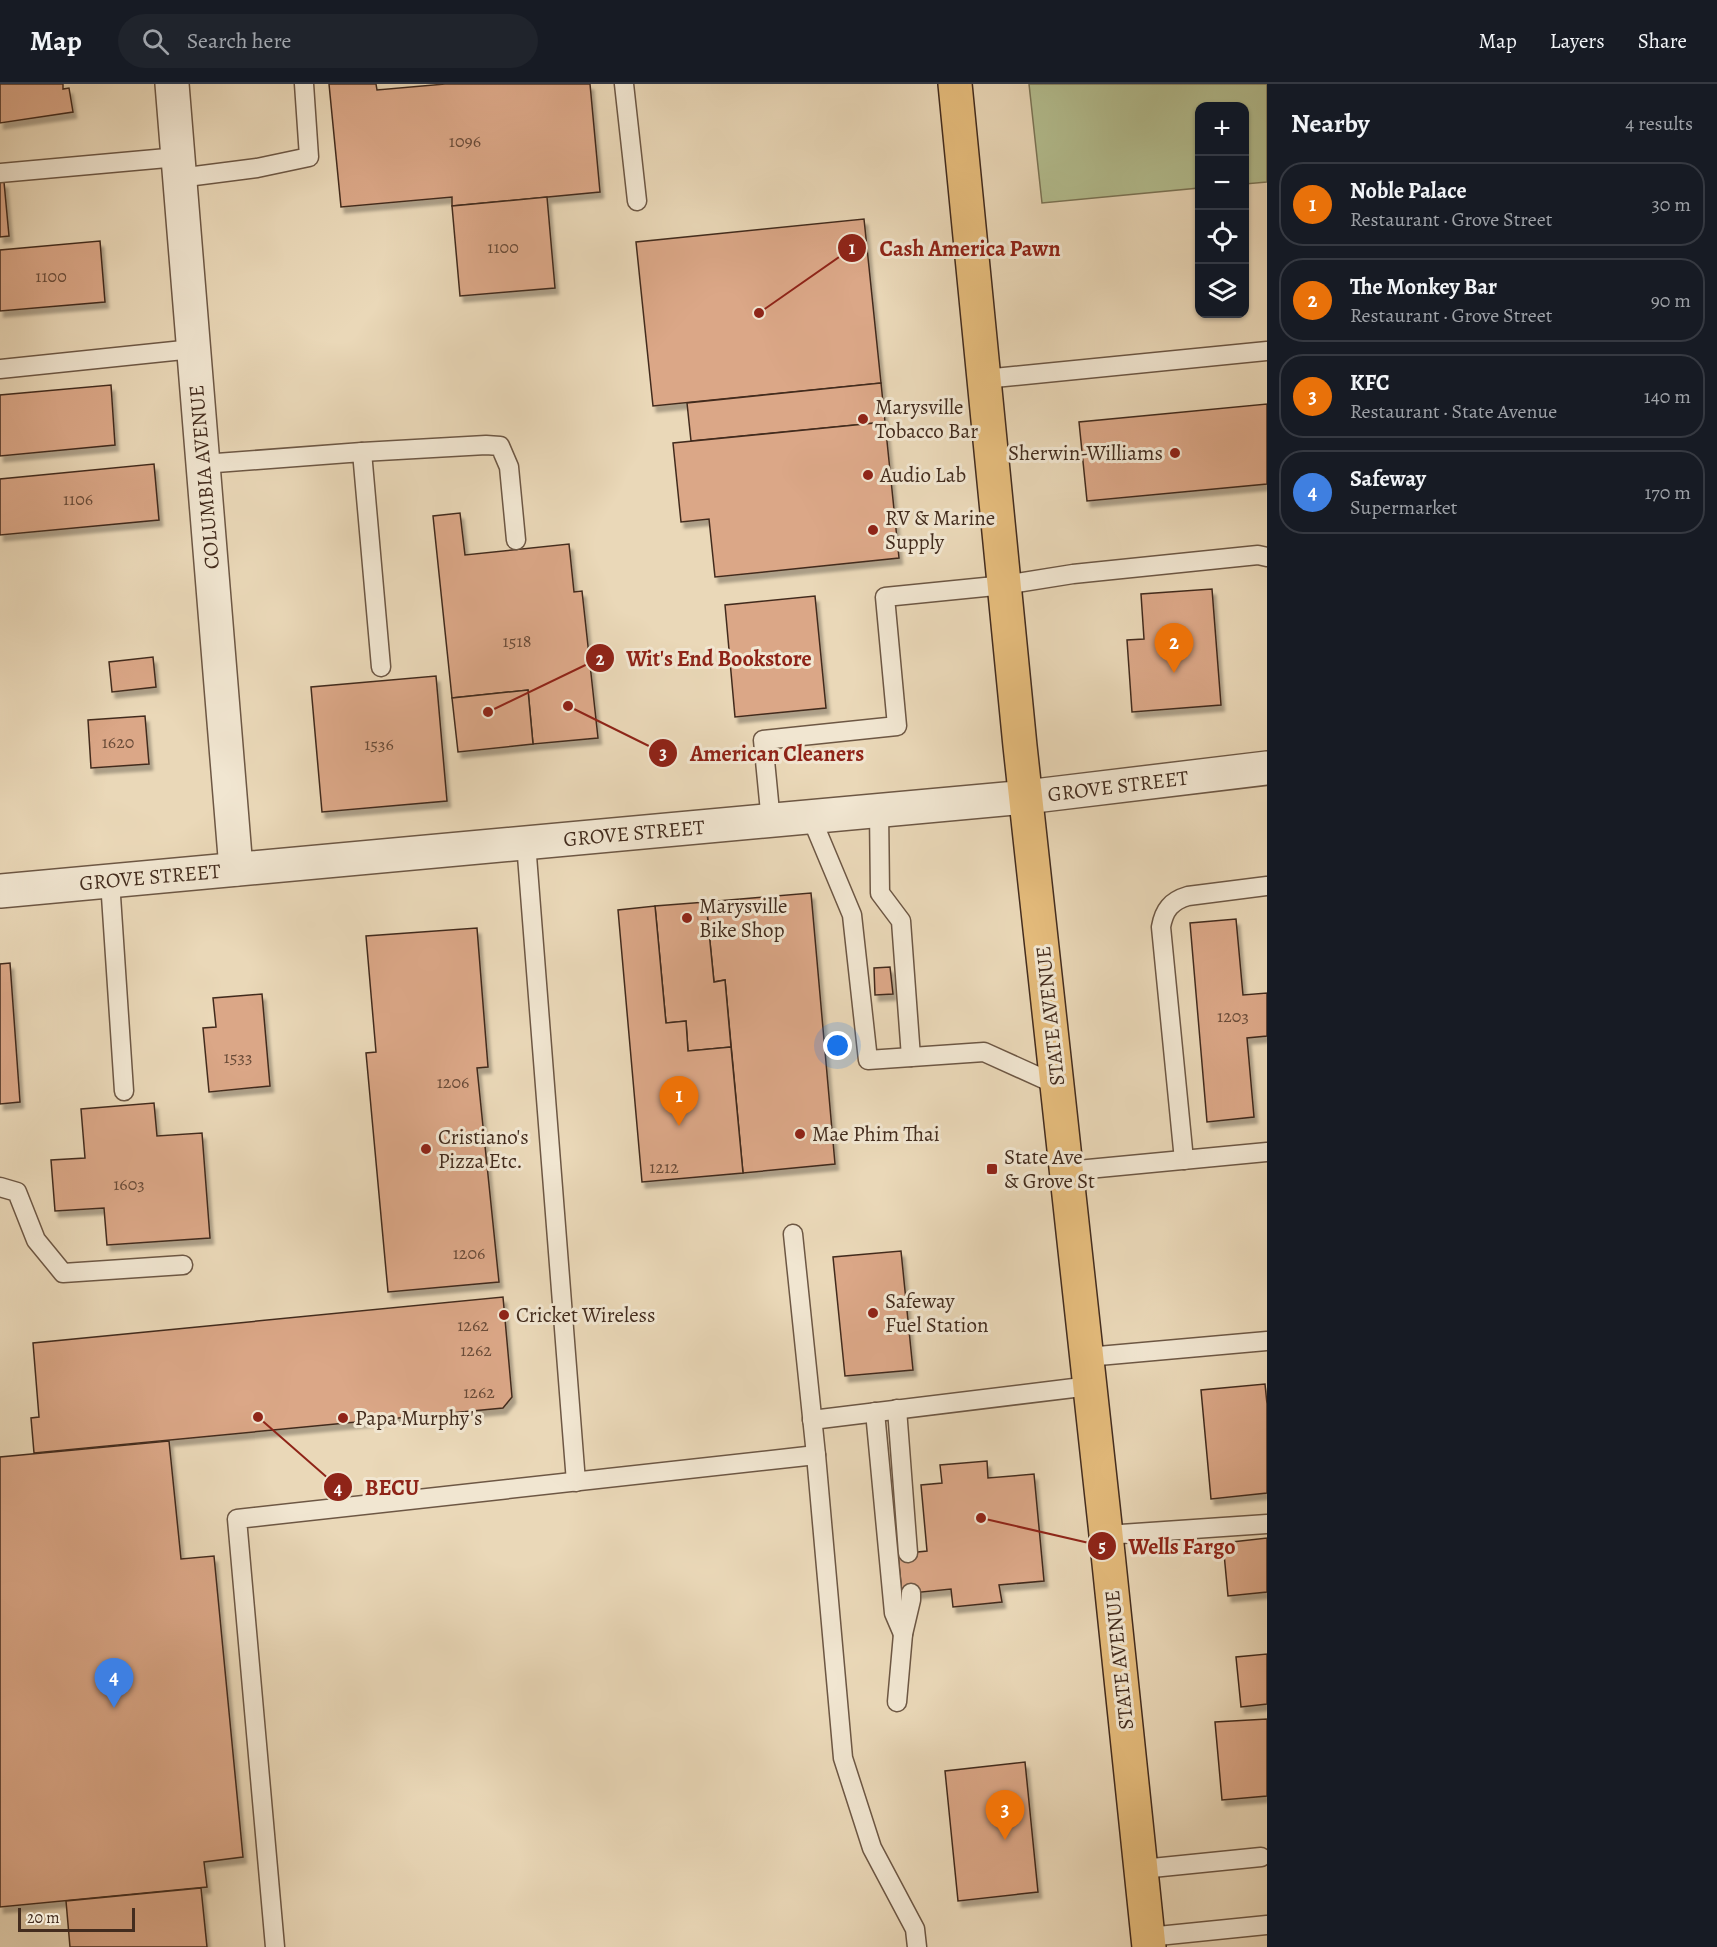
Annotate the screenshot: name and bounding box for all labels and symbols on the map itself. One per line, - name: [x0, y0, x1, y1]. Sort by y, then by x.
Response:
- house number: 1096: [449, 129, 481, 153]
- callout: Cash America Pawn: [837, 228, 1073, 268]
- text: Cash America Pawn: [879, 234, 1061, 264]
- house number: 1100: [487, 235, 519, 259]
- text: 1: [849, 236, 856, 260]
- house number: 1100: [35, 264, 67, 288]
- street label: COLUMBIA AVENUE: [182, 384, 226, 570]
- place label: Marysville Tobacco Bar: [875, 393, 978, 445]
- marker: Marysville Tobacco Bar: [856, 412, 870, 426]
- place label: Sherwin-Williams: [1008, 439, 1163, 467]
- marker: Sherwin-Williams: [1168, 446, 1182, 460]
- place label: Audio Lab: [879, 461, 966, 489]
- marker: Audio Lab: [861, 468, 875, 482]
- house number: 1106: [63, 487, 93, 511]
- place label: RV & Marine Supply: [885, 504, 995, 556]
- marker: RV & Marine Supply: [866, 523, 880, 537]
- pin: 2: [1154, 624, 1194, 673]
- house number: 1518: [503, 629, 531, 653]
- callout: Wit's End Bookstore: [585, 638, 824, 678]
- text: Wit's End Bookstore: [625, 644, 812, 674]
- text: 2: [596, 647, 605, 671]
- house number: 1620: [102, 730, 134, 754]
- house number: 1536: [364, 732, 394, 756]
- callout: American Cleaners: [648, 733, 876, 773]
- text: American Cleaners: [689, 739, 864, 769]
- text: 3: [659, 741, 667, 765]
- street label: GROVE STREET: [1046, 763, 1191, 809]
- street label: GROVE STREET: [562, 813, 706, 853]
- street label: GROVE STREET: [78, 857, 222, 897]
- place label: Marysville Bike Shop: [699, 892, 787, 944]
- marker: Marysville Bike Shop: [680, 911, 694, 925]
- street label: STATE AVENUE: [1029, 945, 1071, 1087]
- house number: 1203: [1217, 1004, 1249, 1028]
- your location: [823, 1031, 852, 1060]
- house number: 1533: [224, 1045, 252, 1069]
- house number: 1206: [437, 1070, 469, 1094]
- pin: 1: [660, 1076, 698, 1126]
- place label: Mae Phim Thai: [812, 1120, 940, 1148]
- place label: Cristiano's Pizza Etc.: [438, 1123, 529, 1175]
- marker: Mae Phim Thai: [793, 1127, 807, 1141]
- marker: Cristiano's Pizza Etc.: [419, 1142, 433, 1156]
- place label: State Ave & Grove St: [1004, 1143, 1095, 1195]
- house number: 1212: [649, 1155, 679, 1179]
- marker: State Ave & Grove St: [985, 1162, 999, 1176]
- house number: 1603: [113, 1172, 145, 1196]
- house number: 1206: [453, 1241, 485, 1265]
- place label: Safeway Fuel Station: [885, 1287, 988, 1339]
- place label: Cricket Wireless: [516, 1301, 655, 1329]
- marker: Safeway Fuel Station: [866, 1306, 880, 1320]
- marker: Cricket Wireless: [497, 1308, 511, 1322]
- house number: 1262: [457, 1313, 489, 1337]
- house number: 1262: [460, 1338, 492, 1362]
- house number: 1262: [463, 1380, 495, 1404]
- place label: Papa Murphy's: [355, 1404, 482, 1432]
- marker: Papa Murphy's: [336, 1411, 350, 1425]
- callout: BECU: [323, 1467, 432, 1507]
- text: BECU: [365, 1473, 420, 1503]
- text: 4: [334, 1476, 343, 1500]
- callout: Wells Fargo: [1087, 1526, 1248, 1566]
- text: Wells Fargo: [1127, 1532, 1236, 1562]
- text: 5: [1098, 1534, 1106, 1558]
- street label: STATE AVENUE: [1098, 1589, 1140, 1731]
- pin: 4: [94, 1658, 134, 1708]
- pin: 3: [986, 1790, 1024, 1840]
- scale bar: [18, 1905, 135, 1932]

